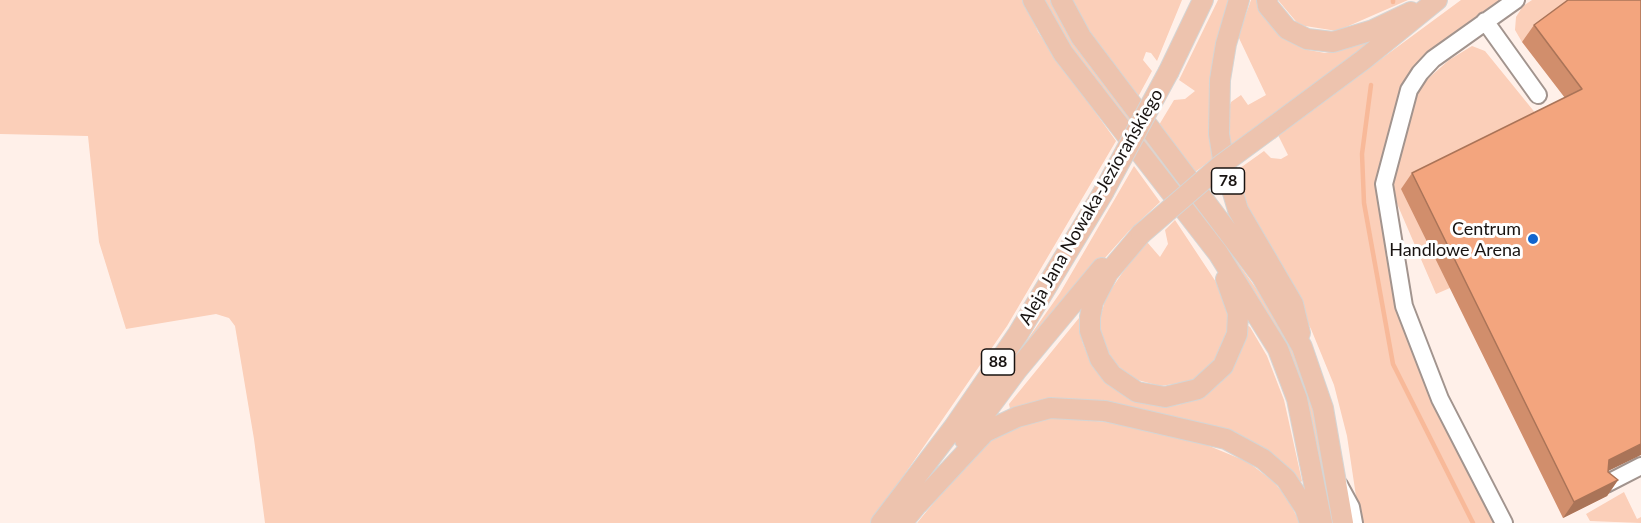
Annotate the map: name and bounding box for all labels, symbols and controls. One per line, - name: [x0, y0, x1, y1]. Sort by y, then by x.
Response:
- street label: Aleja Jana Nowaka-Jeziorańskiego: [1014, 85, 1168, 329]
- road number: 78: [1212, 168, 1244, 194]
- place label: Centrum Handlowe Arena: [1389, 218, 1521, 260]
- marker: Centrum Handlowe Arena: [1526, 232, 1540, 246]
- road number: 88: [982, 349, 1014, 375]

